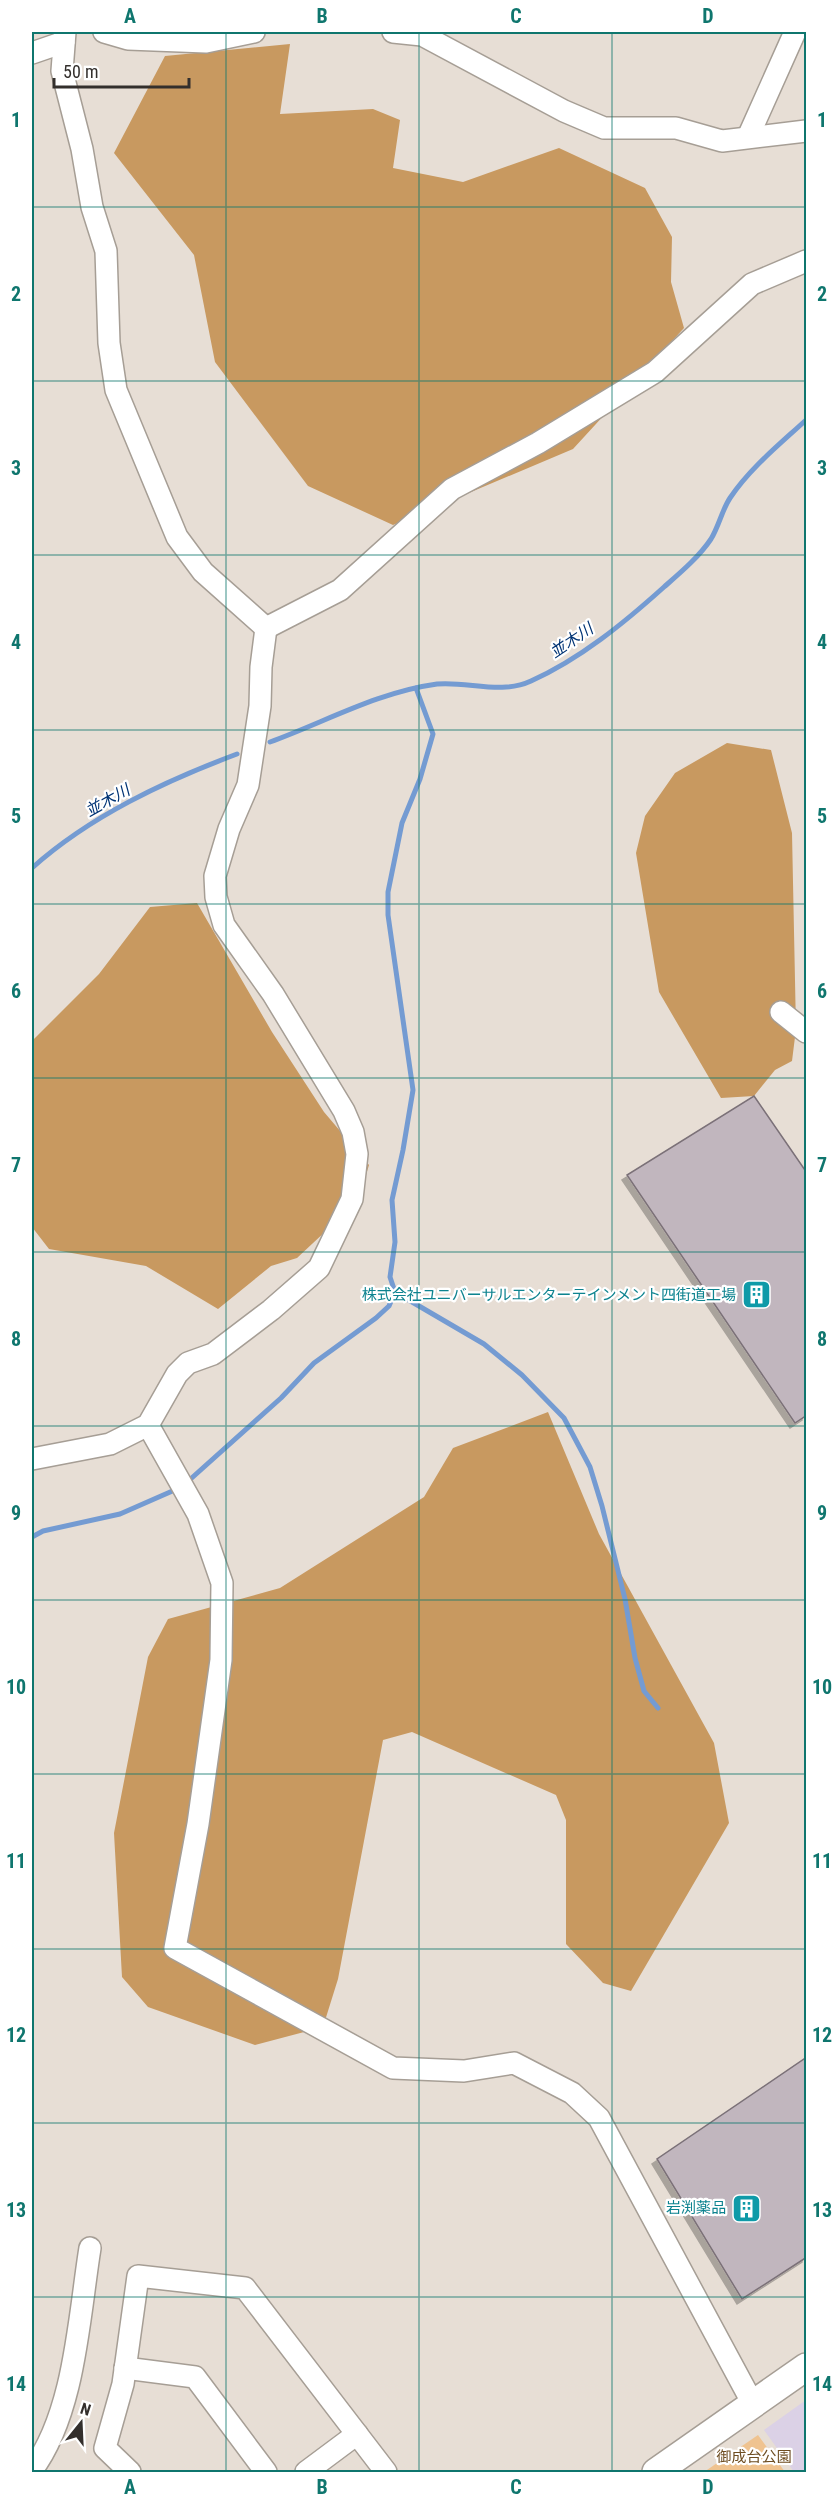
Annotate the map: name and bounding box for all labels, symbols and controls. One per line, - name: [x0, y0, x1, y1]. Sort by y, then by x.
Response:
- text: A: [124, 4, 136, 28]
- text: B: [316, 4, 328, 28]
- text: C: [510, 4, 522, 28]
- text: D: [702, 4, 714, 28]
- scale bar: [54, 51, 189, 89]
- text: 50 m: [63, 61, 98, 82]
- text: 1: [11, 108, 21, 132]
- text: 1: [817, 108, 827, 132]
- text: 2: [11, 282, 21, 306]
- text: 2: [817, 282, 827, 306]
- text: 3: [11, 456, 21, 480]
- text: 3: [817, 456, 827, 480]
- water label: 並木川: [546, 618, 598, 662]
- text: 4: [11, 630, 21, 654]
- text: 4: [817, 630, 827, 654]
- water label: 並木川: [82, 780, 135, 820]
- text: 5: [11, 804, 21, 828]
- text: 5: [817, 804, 827, 828]
- text: 6: [11, 979, 21, 1003]
- text: 6: [817, 979, 827, 1003]
- text: 7: [11, 1153, 21, 1177]
- text: 7: [817, 1153, 827, 1177]
- building icon: 株式会社ユニバーサルエンターテインメント四街道工場: [741, 1279, 773, 1311]
- place label: 株式会社ユニバーサルエンターテインメント四街道工場: [362, 1286, 736, 1304]
- text: 8: [11, 1327, 21, 1351]
- text: 8: [817, 1327, 827, 1351]
- text: 9: [11, 1501, 21, 1525]
- text: 9: [817, 1501, 827, 1525]
- text: 10: [6, 1675, 26, 1699]
- text: 10: [812, 1675, 832, 1699]
- text: 11: [6, 1849, 26, 1873]
- text: 11: [812, 1849, 832, 1873]
- text: 12: [6, 2023, 26, 2047]
- text: 12: [812, 2023, 832, 2047]
- building icon: 岩渕薬品: [731, 2192, 763, 2224]
- text: 13: [6, 2198, 26, 2222]
- text: 13: [812, 2198, 832, 2222]
- place label: 岩渕薬品: [666, 2199, 726, 2217]
- text: 14: [6, 2372, 26, 2396]
- text: 14: [812, 2372, 832, 2396]
- north arrow: [51, 2393, 111, 2453]
- text: N: [78, 2399, 93, 2420]
- park label: 御成台公園: [716, 2448, 792, 2466]
- text: A: [124, 2475, 136, 2499]
- text: B: [316, 2475, 328, 2499]
- text: C: [510, 2475, 522, 2499]
- text: D: [702, 2475, 714, 2499]

